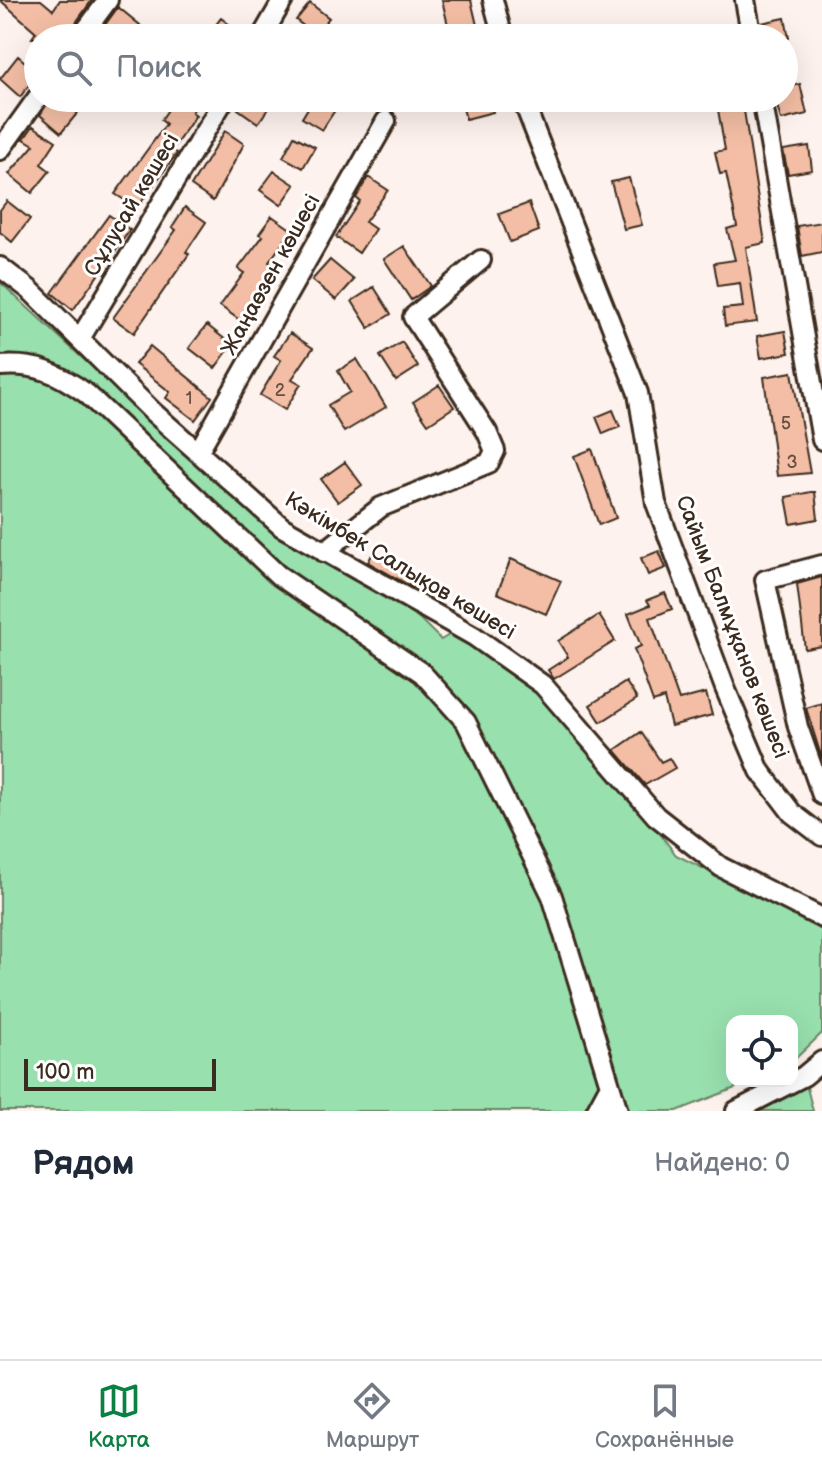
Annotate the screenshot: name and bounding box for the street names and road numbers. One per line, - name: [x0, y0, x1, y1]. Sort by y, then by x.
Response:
- street label: Сұлусай көшесі: [79, 129, 185, 281]
- street label: Жаңаөзен көшесі: [216, 190, 326, 360]
- street label: Кәкімбек Салықов көшесі: [280, 486, 520, 646]
- street label: Сайым Балмұқанов көшесі: [669, 492, 795, 762]

